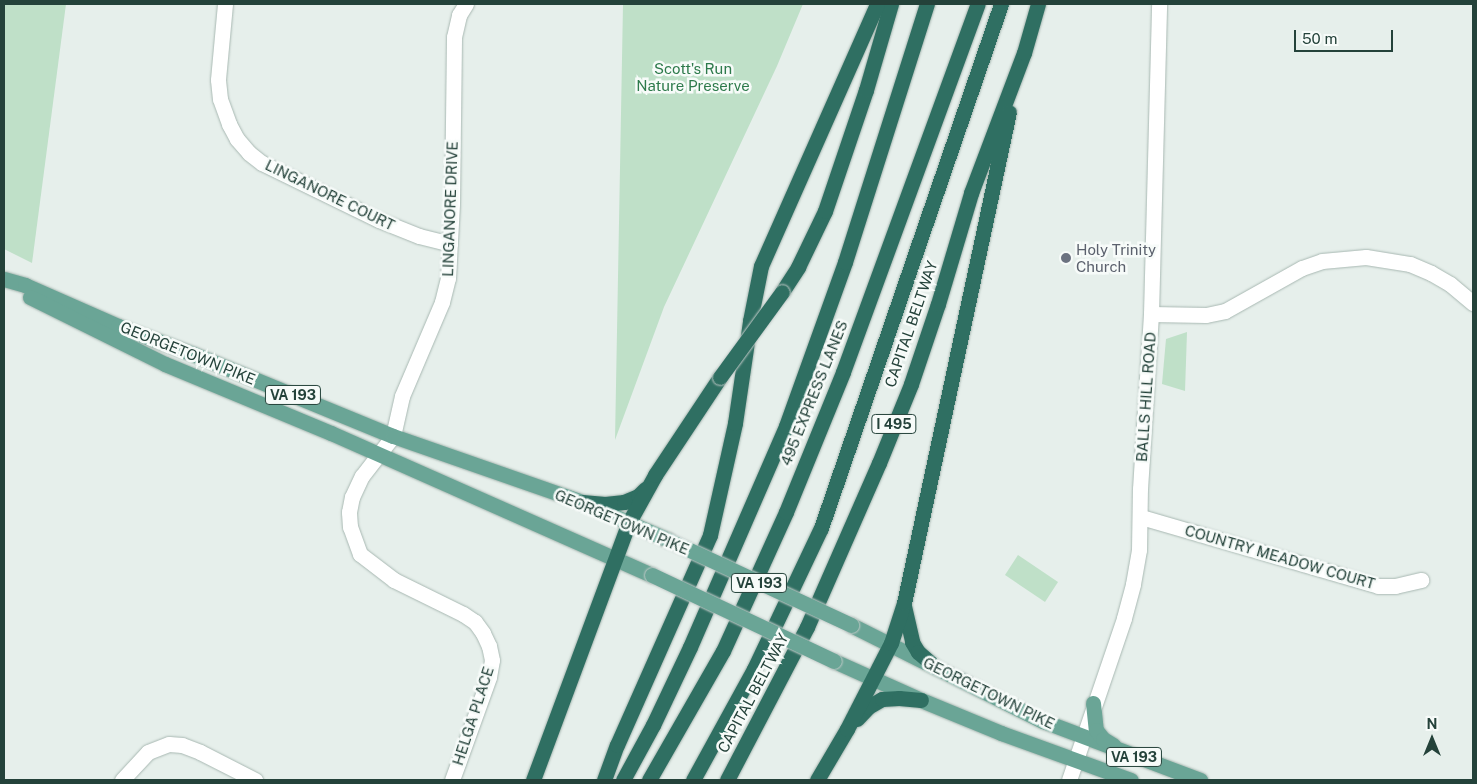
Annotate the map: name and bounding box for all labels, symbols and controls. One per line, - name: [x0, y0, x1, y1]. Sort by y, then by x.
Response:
- scale bar: [1297, 20, 1396, 52]
- text: 50 m: [1302, 30, 1337, 47]
- park label: Scott's Run Nature Preserve: [636, 59, 750, 94]
- street label: LINGANORE DRIVE: [439, 141, 461, 277]
- street label: LINGANORE COURT: [262, 156, 398, 234]
- place label: Holy Trinity Church: [1076, 240, 1156, 275]
- marker: Holy Trinity Church: [1060, 252, 1072, 264]
- street label: CAPITAL BELTWAY: [881, 258, 941, 390]
- street label: GEORGETOWN PIKE: [118, 318, 258, 388]
- street label: 495 EXPRESS LANES: [777, 318, 851, 468]
- street label: BALLS HILL ROAD: [1132, 331, 1160, 463]
- road number: VA 193: [264, 384, 322, 406]
- road number: I 495: [870, 412, 918, 436]
- street label: GEORGETOWN PIKE: [552, 486, 692, 558]
- street label: COUNTRY MEADOW COURT: [1183, 521, 1377, 593]
- road number: VA 193: [730, 572, 788, 594]
- street label: CAPITAL BELTWAY: [714, 630, 792, 756]
- street label: GEORGETOWN PIKE: [920, 653, 1058, 733]
- street label: HELGA PLACE: [449, 664, 497, 768]
- north arrow: [1407, 714, 1457, 764]
- text: N: [1427, 716, 1437, 732]
- road number: VA 193: [1105, 746, 1163, 769]

